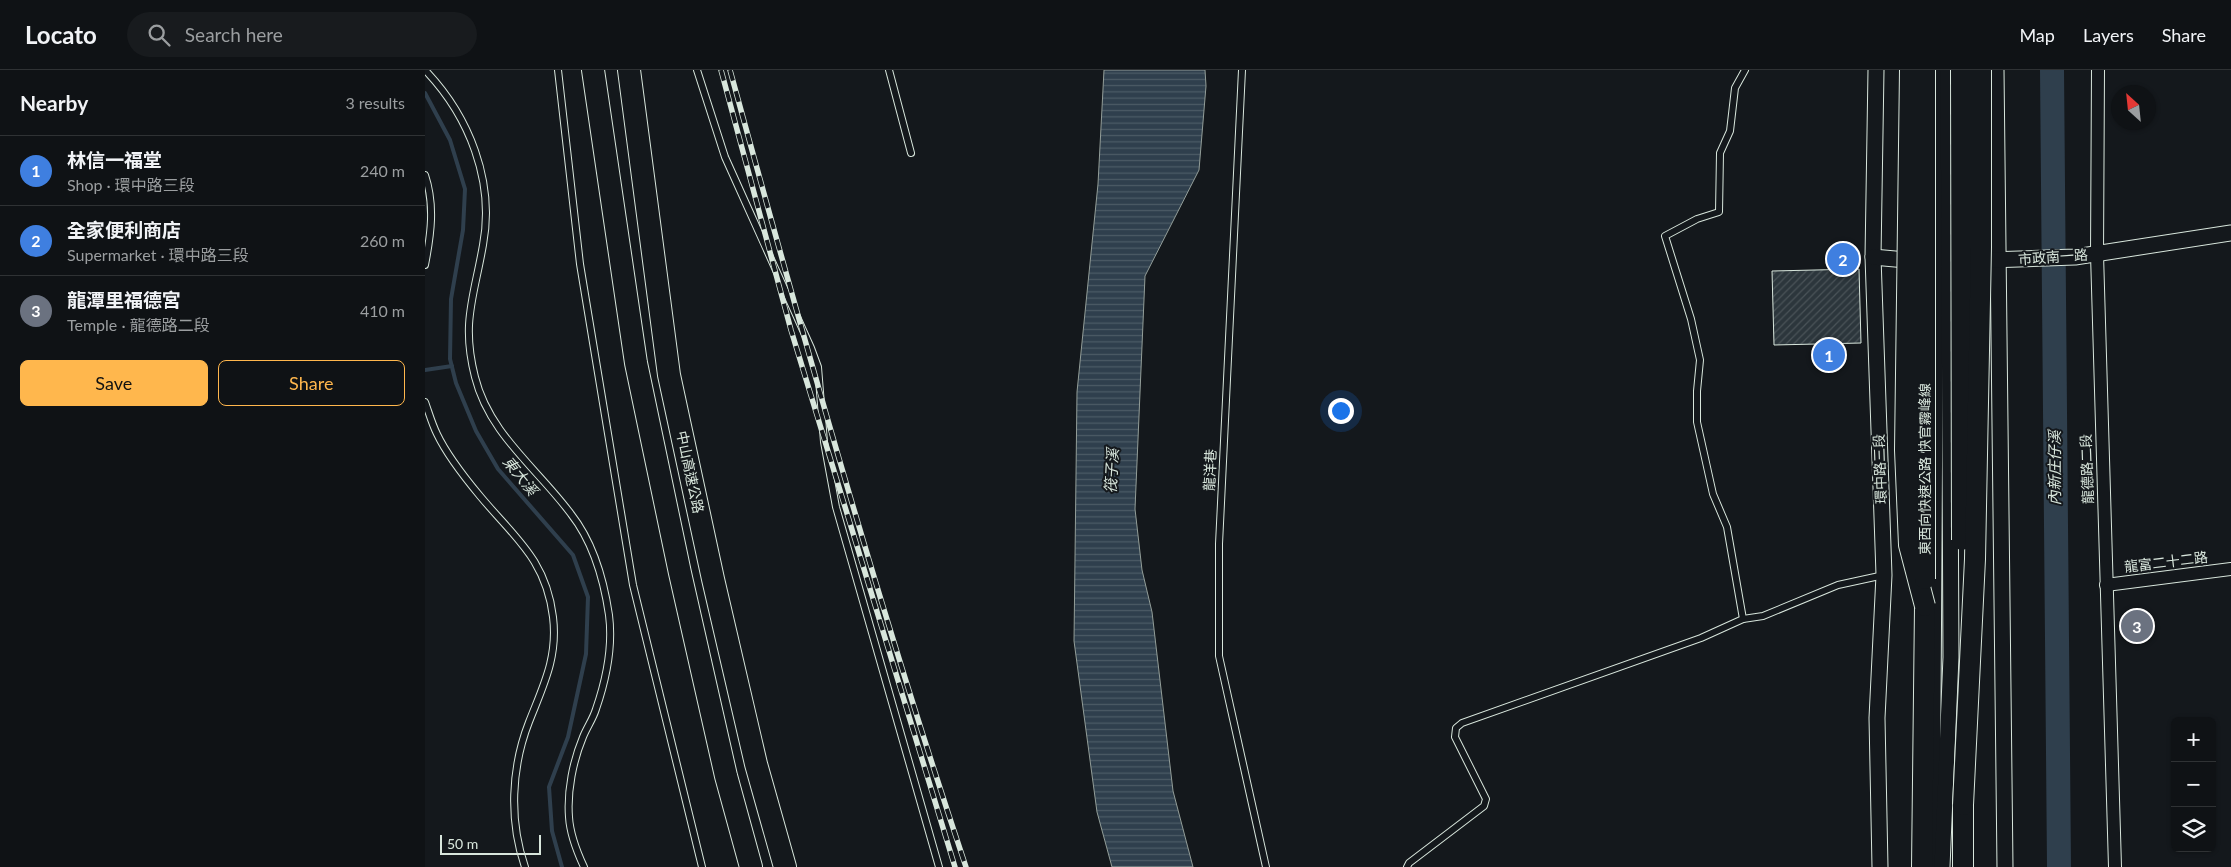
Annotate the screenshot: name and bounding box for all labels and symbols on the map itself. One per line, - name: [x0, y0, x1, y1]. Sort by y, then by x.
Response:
- north arrow: [2111, 85, 2156, 130]
- pin: 2: [1827, 240, 1859, 278]
- street label: 市政南一路: [2017, 246, 2088, 267]
- pin: 1: [1813, 336, 1845, 374]
- street label: 東西向快速公路 快官霧峰線: [1916, 383, 1933, 555]
- your location: [1328, 398, 1354, 424]
- street label: 中山高速公路: [673, 429, 708, 515]
- water label: 內新庄仔溪: [2045, 429, 2063, 506]
- street label: 環中路三段: [1870, 434, 1889, 504]
- street label: 龍德路二段: [2077, 434, 2096, 504]
- water label: 筏子溪: [1101, 446, 1121, 494]
- street label: 龍洋巷: [1200, 449, 1219, 491]
- water label: 東大溪: [500, 452, 543, 500]
- street label: 龍富二十二路: [2123, 548, 2209, 575]
- pin: 3: [2121, 607, 2153, 645]
- scale bar: [440, 832, 541, 855]

